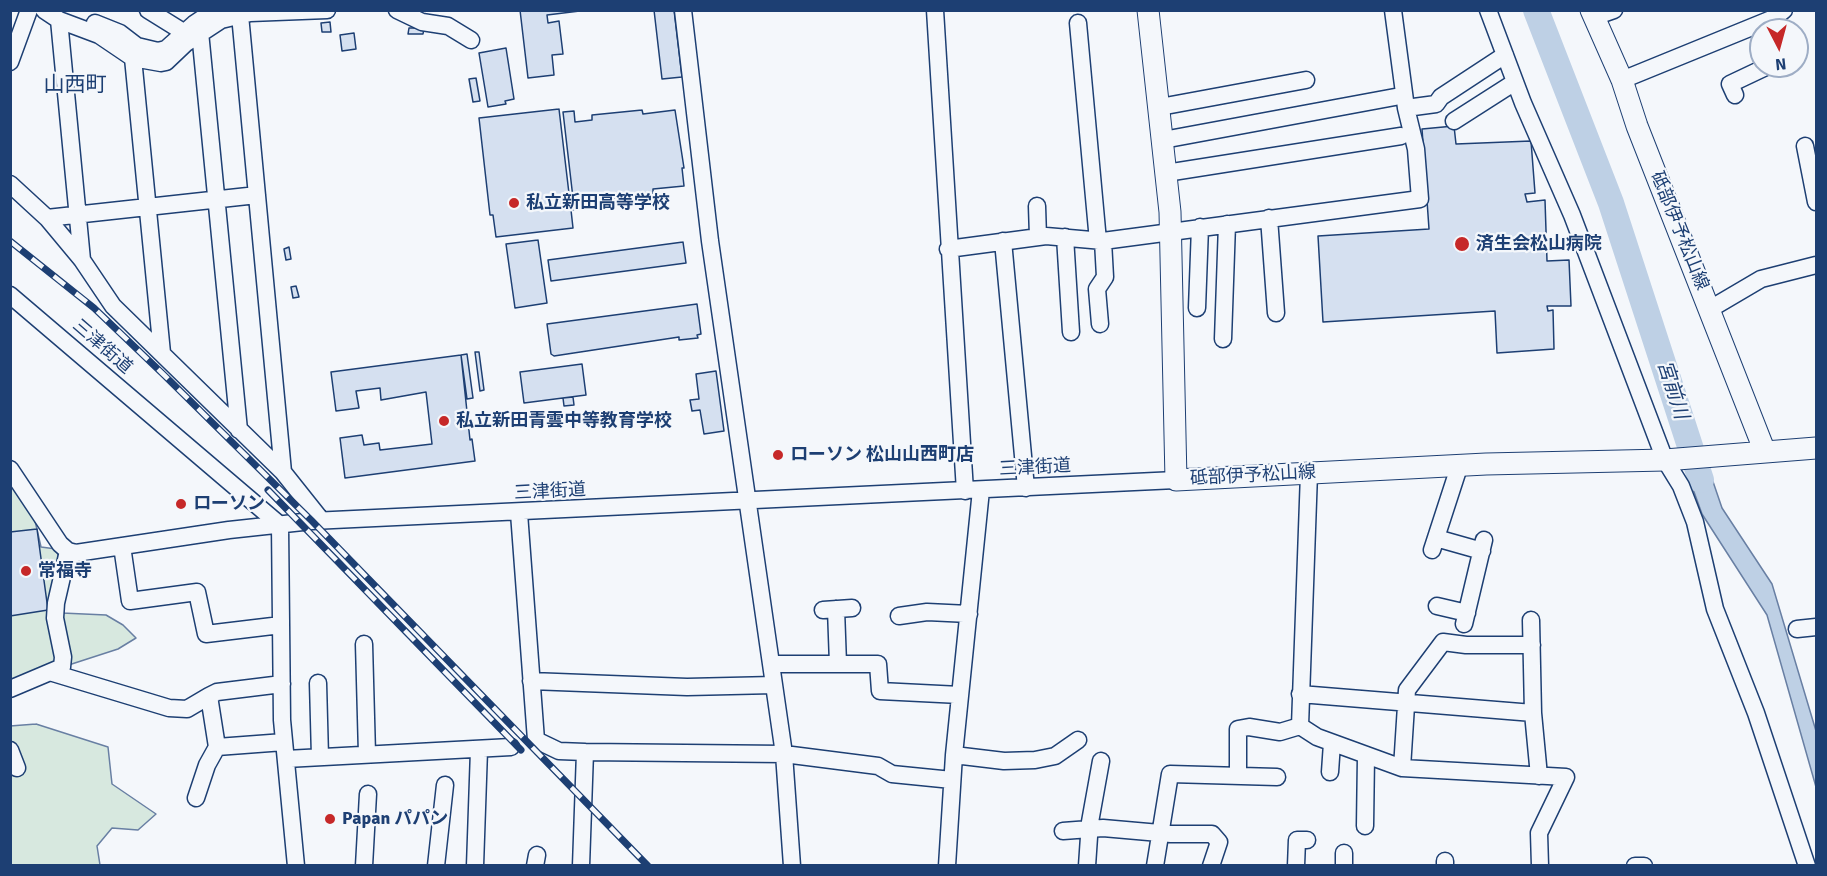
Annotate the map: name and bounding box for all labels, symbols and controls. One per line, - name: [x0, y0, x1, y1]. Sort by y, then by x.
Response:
- north arrow: [1749, 18, 1809, 78]
- text: N: [1774, 53, 1787, 74]
- district label: 山西町: [44, 72, 106, 98]
- street label: 砥部伊予松山線: [1645, 169, 1713, 293]
- place label: 私立新田高等学校: [526, 192, 670, 214]
- marker: 私立新田高等学校: [507, 196, 521, 210]
- place label: 済生会松山病院: [1476, 233, 1602, 255]
- marker: 済生会松山病院: [1453, 235, 1471, 253]
- street label: 三津街道: [68, 315, 136, 379]
- water label: 宮前川: [1651, 358, 1693, 422]
- place label: 私立新田青雲中等教育学校: [456, 410, 672, 432]
- marker: 私立新田青雲中等教育学校: [437, 414, 451, 428]
- place label: ローソン 松山山西町店: [790, 444, 974, 466]
- marker: ローソン 松山山西町店: [771, 448, 785, 462]
- street label: 三津街道: [998, 455, 1072, 481]
- street label: 砥部伊予松山線: [1190, 462, 1316, 490]
- street label: 三津街道: [513, 479, 587, 505]
- place label: ローソン: [193, 493, 265, 515]
- marker: ローソン: [174, 497, 188, 511]
- place label: 常福寺: [38, 560, 92, 582]
- marker: 常福寺: [19, 564, 33, 578]
- place label: Papan パパン: [342, 808, 448, 830]
- marker: Papan パパン: [323, 812, 337, 826]

